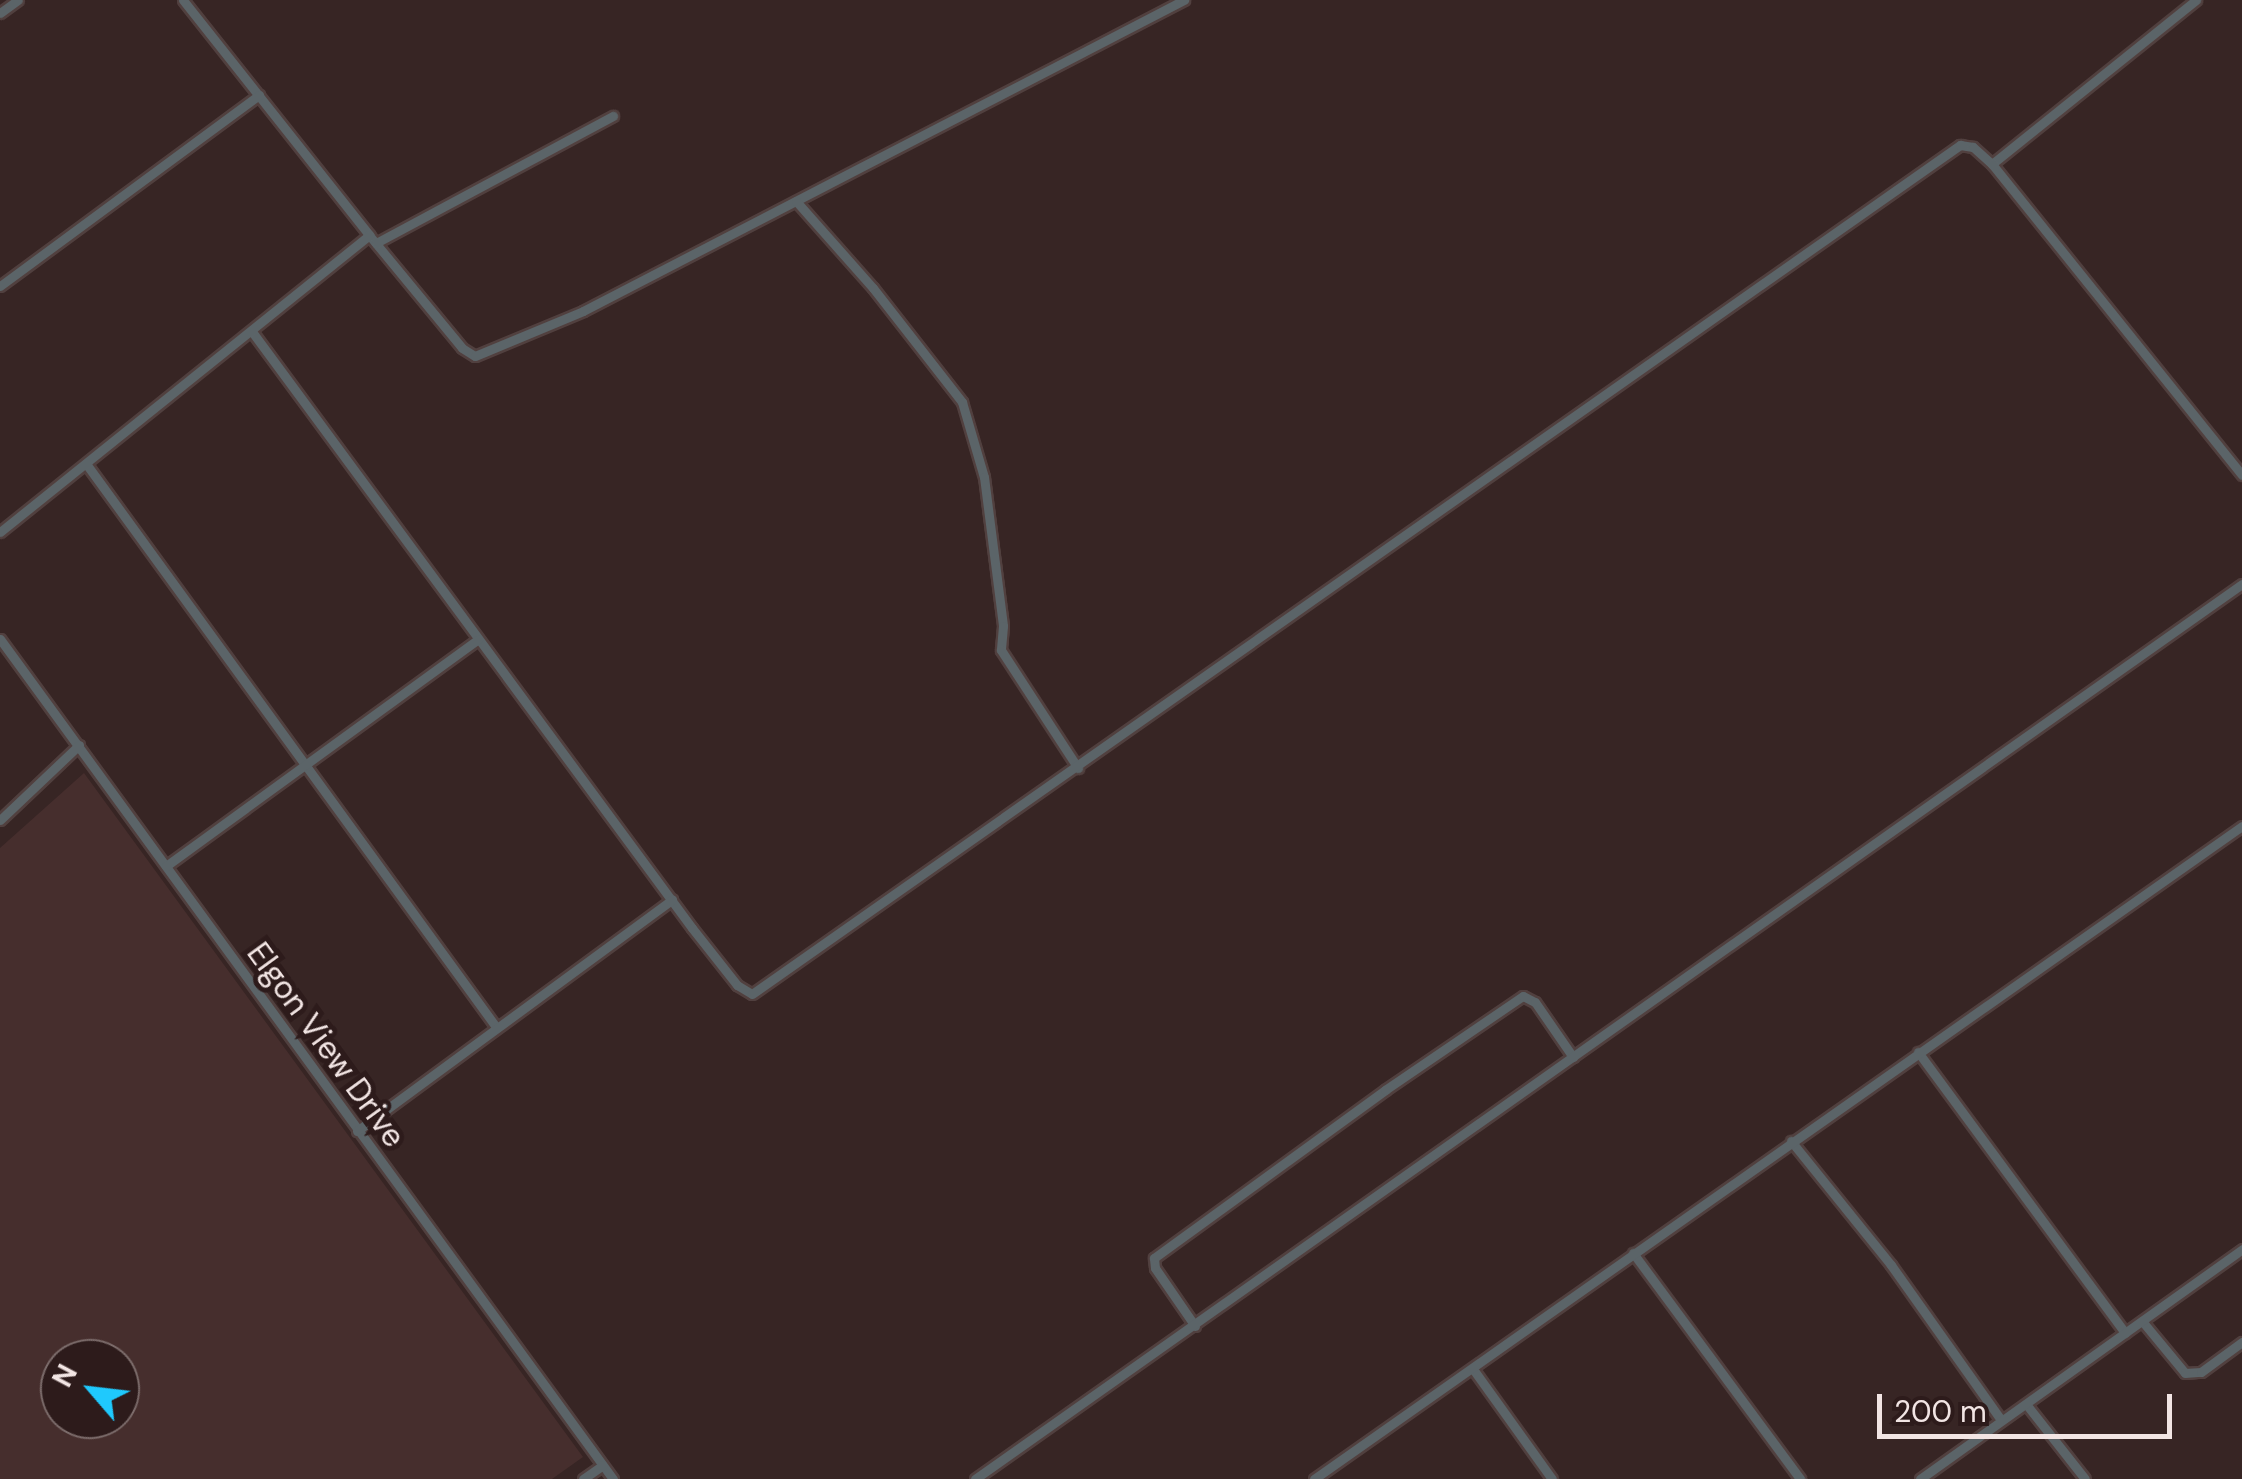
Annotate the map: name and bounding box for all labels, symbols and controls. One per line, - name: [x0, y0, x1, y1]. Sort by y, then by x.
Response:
- street label: Elgon View Drive: [239, 935, 413, 1155]
- north arrow: [40, 1339, 140, 1439]
- text: N: [44, 1358, 86, 1393]
- scale bar: [1882, 1374, 2177, 1436]
- text: 200 m: [1894, 1392, 1987, 1431]

